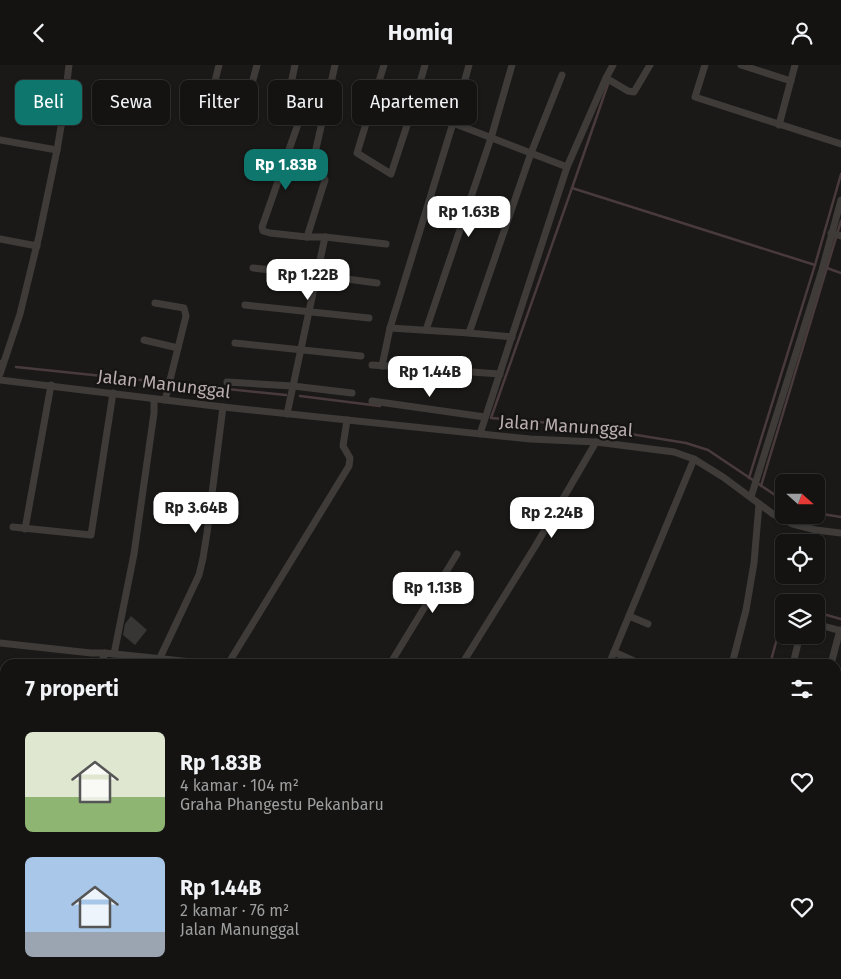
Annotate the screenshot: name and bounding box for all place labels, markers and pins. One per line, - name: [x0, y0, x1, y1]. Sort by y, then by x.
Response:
- pin: Rp 1.83B: [234, 149, 338, 191]
- pin: Rp 1.63B: [417, 195, 521, 238]
- pin: Rp 1.22B: [256, 259, 360, 301]
- pin: Rp 1.44B: [378, 355, 482, 398]
- pin: Rp 3.64B: [144, 491, 248, 534]
- pin: Rp 2.24B: [500, 497, 604, 539]
- pin: Rp 1.13B: [381, 571, 485, 614]

